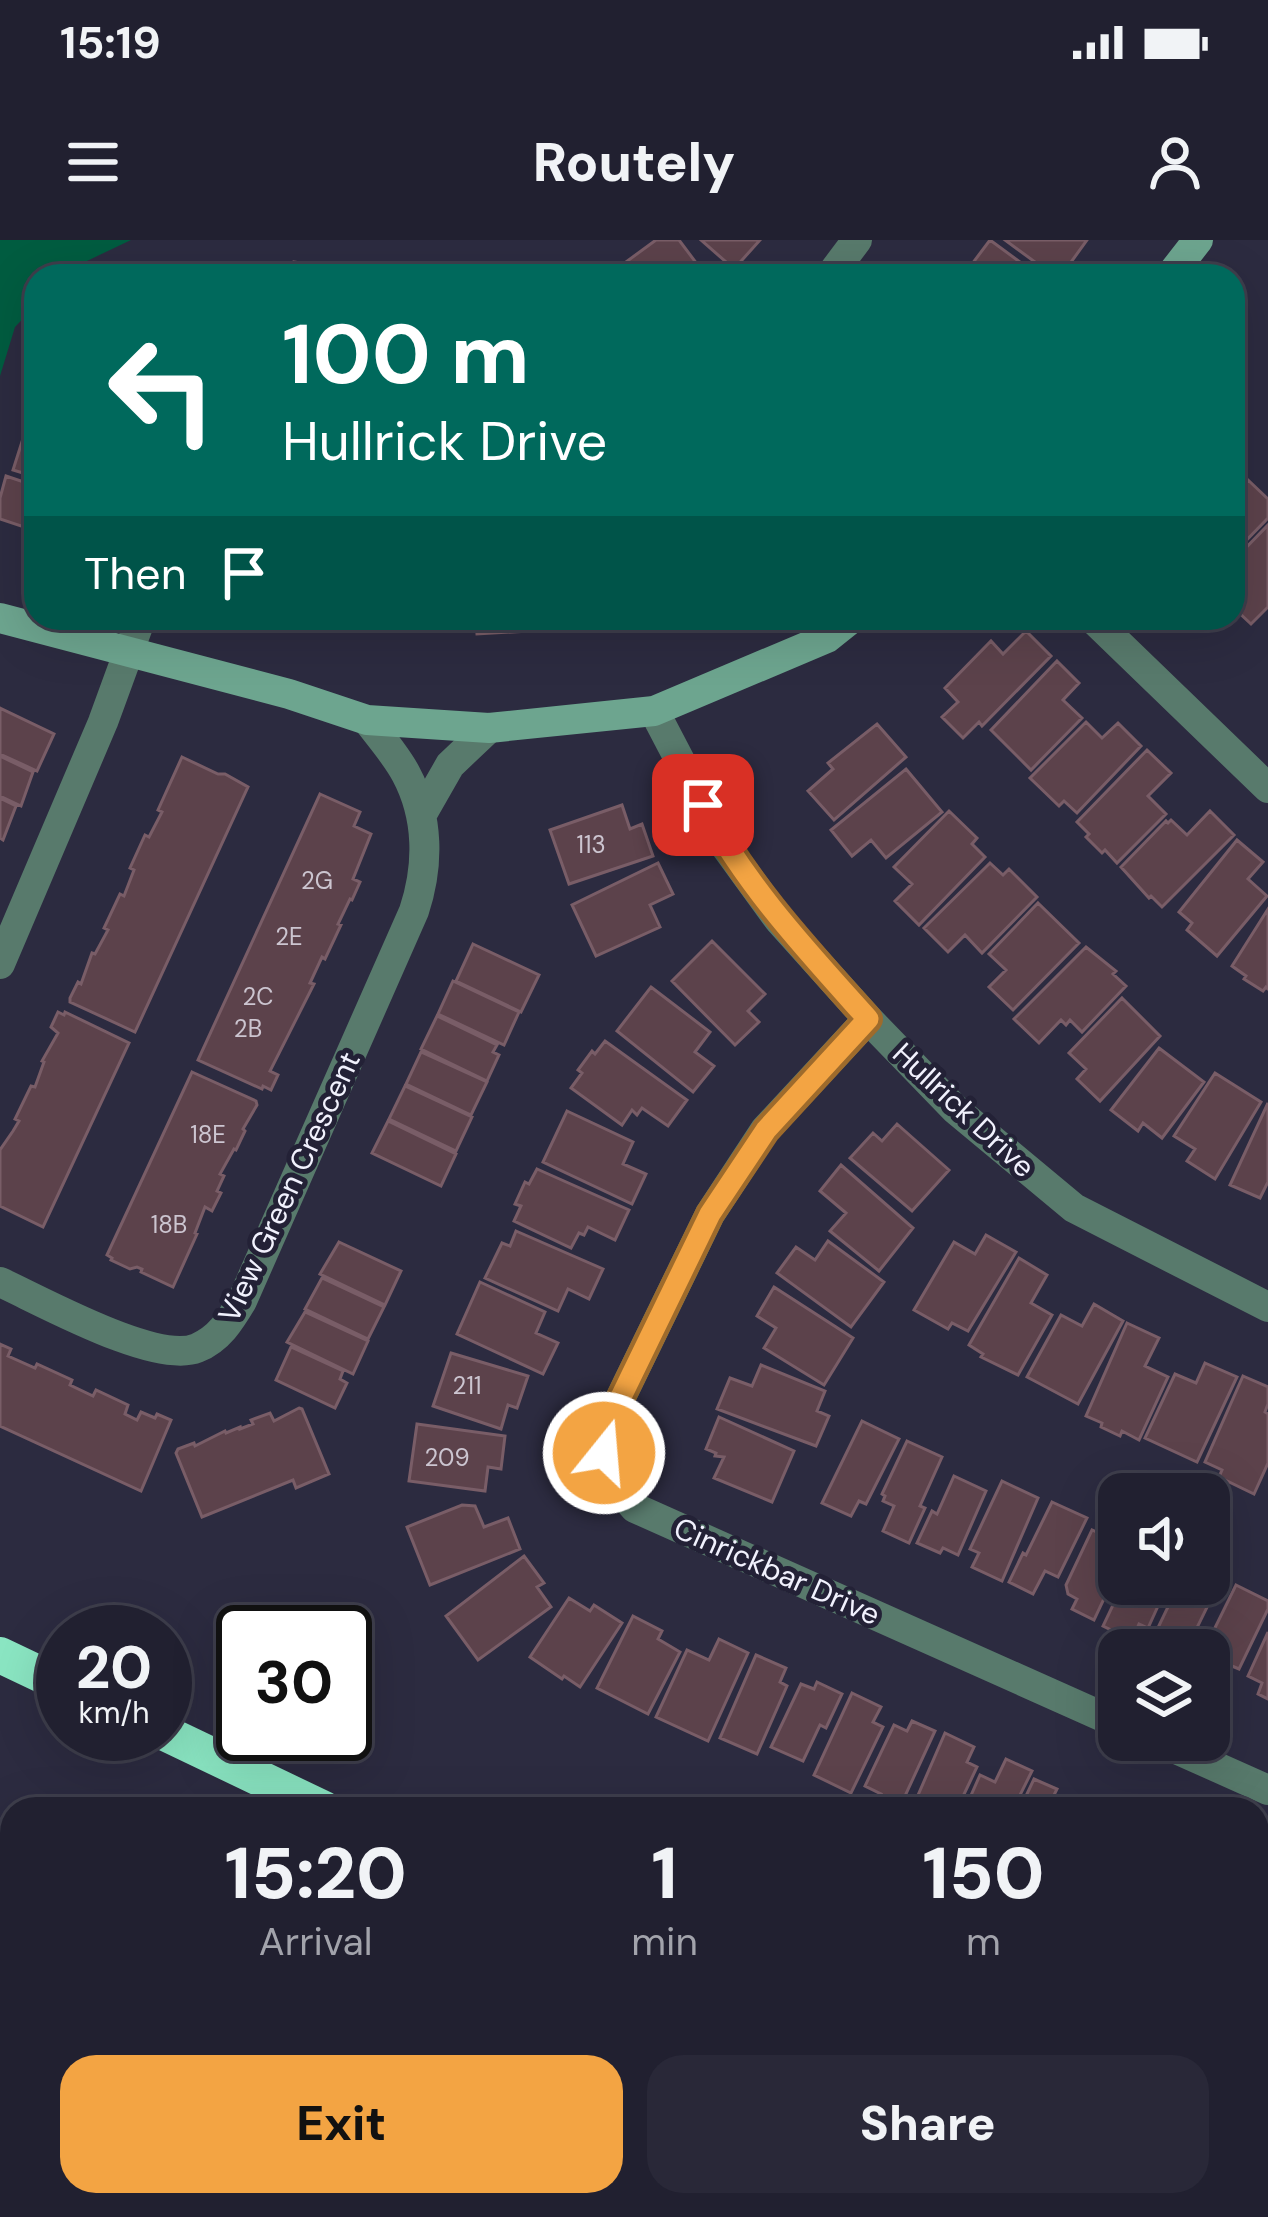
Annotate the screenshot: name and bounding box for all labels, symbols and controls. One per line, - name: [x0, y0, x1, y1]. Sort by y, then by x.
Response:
- text: 15:19: [60, 13, 161, 72]
- text: Routely: [533, 127, 735, 198]
- icon: menu: [60, 129, 126, 195]
- icon: person: [1142, 129, 1208, 195]
- text: 100 m: [282, 300, 530, 409]
- icon: left: [84, 312, 240, 468]
- text: Hullrick Drive: [282, 406, 607, 477]
- icon: arrive: [211, 540, 277, 606]
- text: Then: [84, 544, 187, 603]
- pin: [652, 754, 754, 856]
- icon: arrive: [670, 772, 736, 838]
- house number: 113: [576, 829, 606, 860]
- house number: 2G: [301, 865, 333, 896]
- house number: 2E: [275, 921, 303, 952]
- house number: 2C: [243, 981, 273, 1012]
- house number: 2B: [234, 1013, 262, 1044]
- street label: Hullrick Drive: [885, 1034, 1043, 1186]
- street label: View Green Crescent: [209, 1045, 369, 1329]
- house number: 18E: [190, 1119, 226, 1150]
- house number: 18B: [151, 1209, 187, 1240]
- house number: 211: [453, 1370, 481, 1401]
- position arrow: [541, 1390, 667, 1516]
- house number: 209: [424, 1442, 470, 1473]
- map controls: [1098, 1473, 1230, 1761]
- button: sound: [1098, 1473, 1230, 1605]
- street label: Cinrickbar Drive: [668, 1508, 886, 1634]
- speed limit sign: 30: [216, 1605, 372, 1761]
- text: 20: [76, 1628, 152, 1707]
- button: layers: [1098, 1629, 1230, 1761]
- text: km/h: [79, 1693, 149, 1732]
- text: 15:20: [224, 1827, 407, 1920]
- text: 1: [651, 1827, 678, 1920]
- text: 150: [922, 1827, 1045, 1920]
- text: Arrival: [259, 1916, 372, 1967]
- text: min: [631, 1916, 698, 1967]
- text: m: [966, 1916, 1001, 1967]
- button: Exit: [60, 2055, 623, 2193]
- button: Share: [647, 2055, 1209, 2193]

